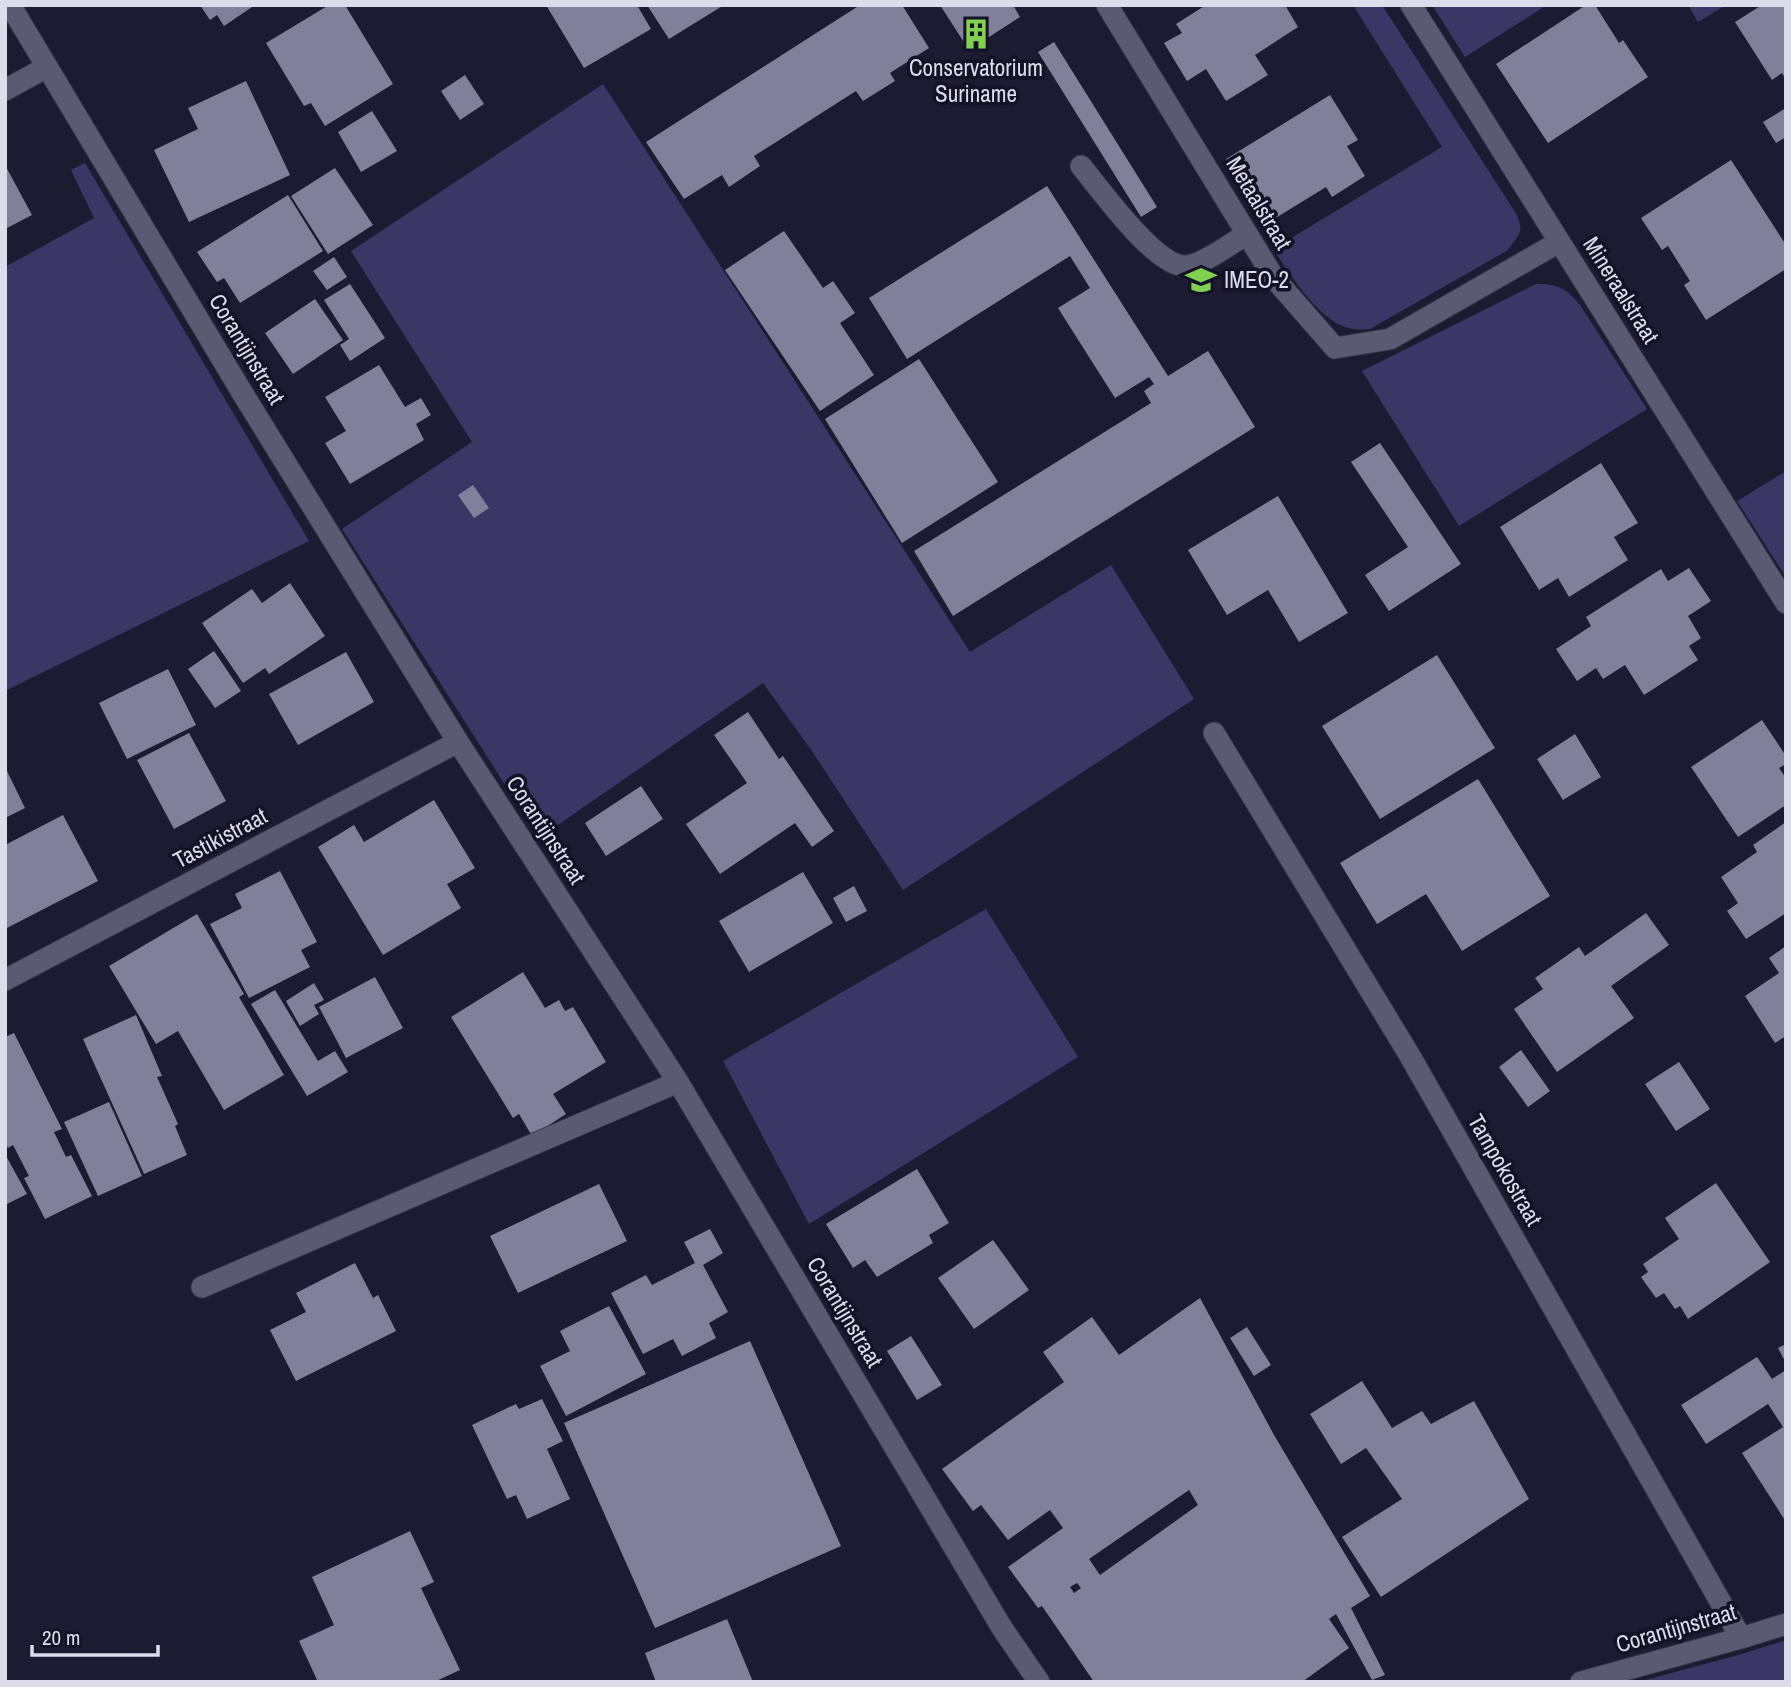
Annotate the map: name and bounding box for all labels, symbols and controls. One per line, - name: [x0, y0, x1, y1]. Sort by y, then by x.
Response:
- building icon: Conservatorium Suriname: [959, 17, 993, 51]
- place label: Conservatorium Suriname: [909, 52, 1043, 109]
- street label: Metaalstraat: [1219, 150, 1299, 255]
- street label: Mineraalstraat: [1576, 230, 1667, 349]
- school or university icon: IMEO-2: [1184, 263, 1218, 297]
- place label: IMEO-2: [1224, 264, 1289, 295]
- street label: Corantijnstraat: [202, 288, 293, 410]
- street label: Corantijnstraat: [500, 769, 593, 890]
- street label: Tastikistraat: [167, 800, 272, 875]
- street label: Tampokostraat: [1461, 1108, 1550, 1231]
- street label: Corantijnstraat: [800, 1251, 891, 1373]
- street label: Corantijnstraat: [1612, 1596, 1740, 1659]
- scale bar: [32, 1614, 158, 1658]
- text: 20 m: [42, 1623, 80, 1652]

